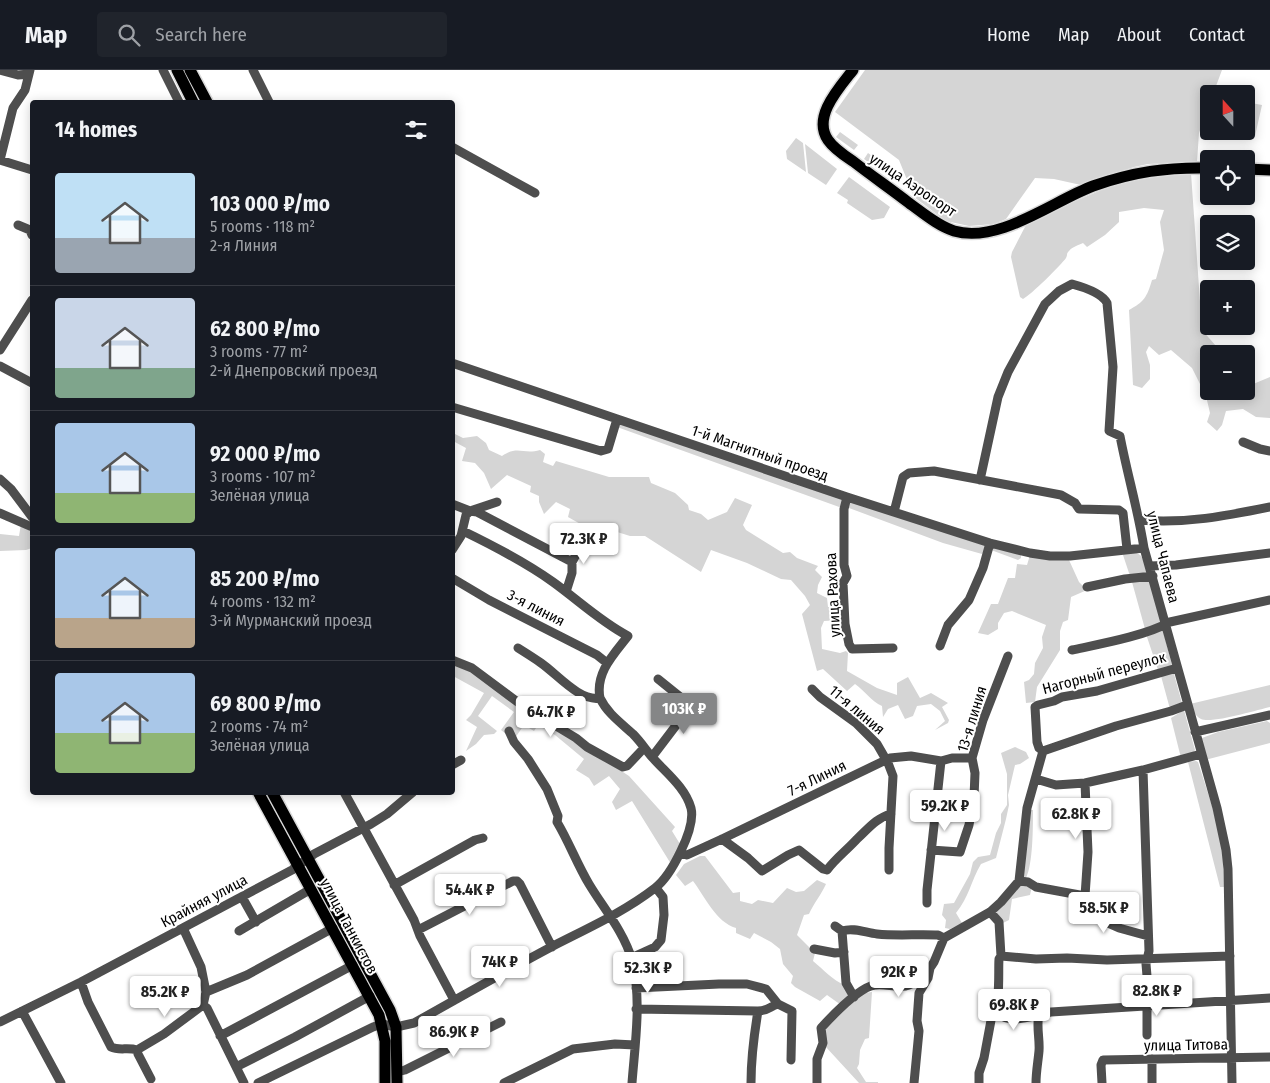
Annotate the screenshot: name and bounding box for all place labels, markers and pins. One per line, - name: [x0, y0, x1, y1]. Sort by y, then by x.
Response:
- pin: 72.3K ₽: [538, 522, 630, 565]
- pin: 103K ₽: [643, 692, 725, 735]
- pin: 64.7K ₽: [505, 696, 597, 738]
- pin: 59.2K ₽: [899, 790, 991, 832]
- pin: 62.8K ₽: [1030, 798, 1122, 840]
- pin: 54.4K ₽: [424, 874, 516, 916]
- pin: 58.5K ₽: [1058, 892, 1150, 934]
- pin: 74K ₽: [465, 946, 535, 988]
- pin: 52.3K ₽: [602, 952, 694, 994]
- pin: 92K ₽: [864, 956, 934, 998]
- pin: 82.8K ₽: [1111, 974, 1203, 1017]
- pin: 85.2K ₽: [119, 976, 211, 1018]
- pin: 69.8K ₽: [968, 988, 1060, 1031]
- pin: 86.9K ₽: [408, 1016, 500, 1058]

